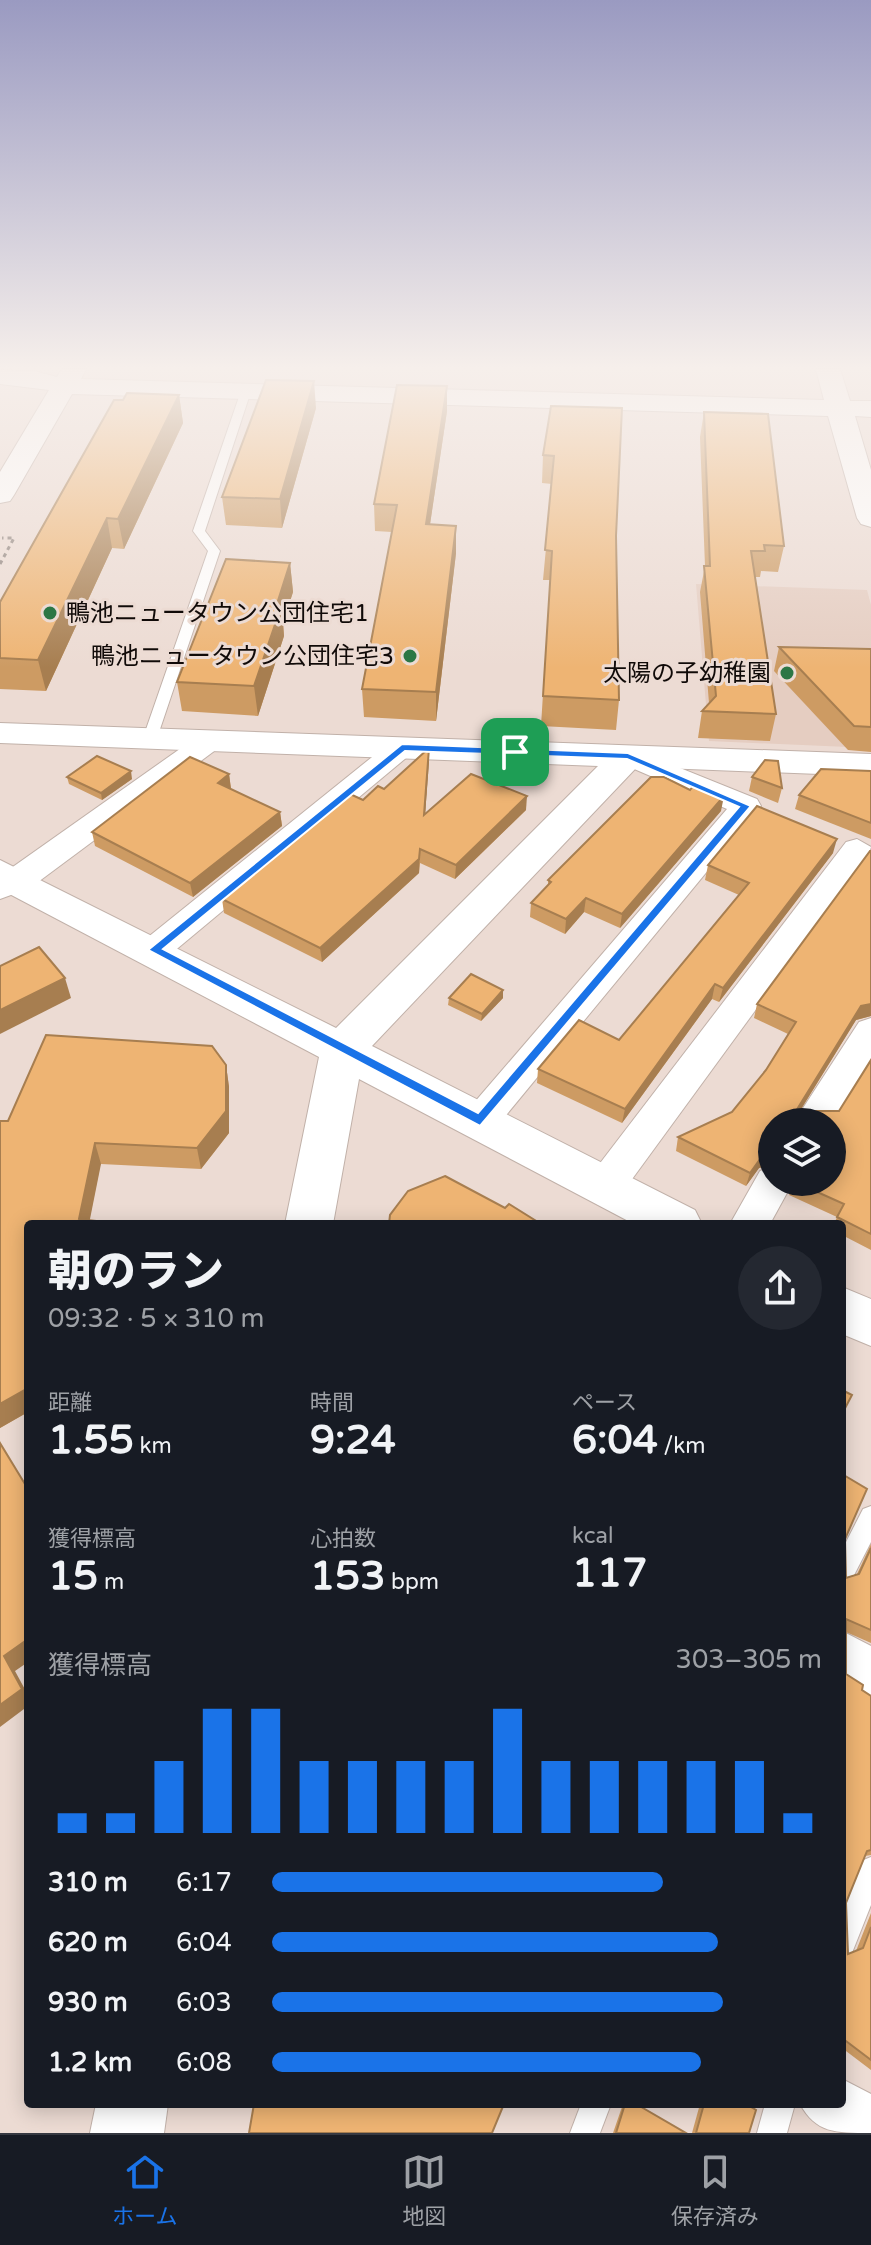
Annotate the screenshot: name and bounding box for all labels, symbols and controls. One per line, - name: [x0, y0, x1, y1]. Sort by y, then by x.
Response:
- place label: 鴨池ニュータウン公団住宅1: [66, 599, 369, 628]
- marker: 鴨池ニュータウン公団住宅1: [41, 604, 59, 622]
- place label: 鴨池ニュータウン公団住宅3: [91, 642, 394, 671]
- marker: 鴨池ニュータウン公団住宅3: [401, 647, 419, 665]
- place label: 太陽の子幼稚園: [603, 659, 771, 688]
- marker: 太陽の子幼稚園: [778, 664, 796, 682]
- pin: [481, 718, 549, 786]
- icon: arrive: [493, 730, 537, 774]
- map controls: [758, 1108, 846, 1196]
- button: layers: [758, 1108, 846, 1196]
- text: 朝のラン: [48, 1246, 224, 1299]
- button: share: [738, 1246, 822, 1330]
- text: 09:32 · 5 × 310 m: [48, 1303, 264, 1334]
- text: 距離: [48, 1390, 92, 1416]
- text: 時間: [310, 1390, 354, 1416]
- text: ペース: [572, 1390, 637, 1416]
- text: 1.55: [48, 1416, 134, 1464]
- text: 9:24: [310, 1416, 396, 1464]
- text: 6:04: [572, 1416, 658, 1464]
- text: km: [134, 1433, 172, 1459]
- text: /km: [658, 1433, 705, 1459]
- text: kcal: [572, 1523, 613, 1549]
- text: 獲得標高: [48, 1526, 136, 1552]
- text: 心拍数: [310, 1526, 376, 1552]
- text: 117: [572, 1549, 647, 1597]
- text: 15: [48, 1552, 98, 1600]
- text: 153: [310, 1552, 385, 1600]
- text: m: [98, 1569, 124, 1595]
- text: bpm: [385, 1569, 439, 1595]
- text: 303–305 m: [676, 1644, 822, 1675]
- text: 獲得標高: [48, 1650, 152, 1681]
- text: 310 m: [48, 1867, 128, 1898]
- text: 6:17: [176, 1867, 232, 1898]
- text: 620 m: [48, 1927, 128, 1958]
- text: 6:04: [176, 1927, 232, 1958]
- text: 930 m: [48, 1987, 128, 2018]
- text: 6:03: [176, 1987, 232, 2018]
- text: 1.2 km: [48, 2047, 132, 2078]
- text: 6:08: [176, 2047, 232, 2078]
- tab: ホーム: [112, 2150, 178, 2230]
- tab: 地図: [402, 2150, 446, 2230]
- tab: 保存済み: [671, 2150, 759, 2230]

